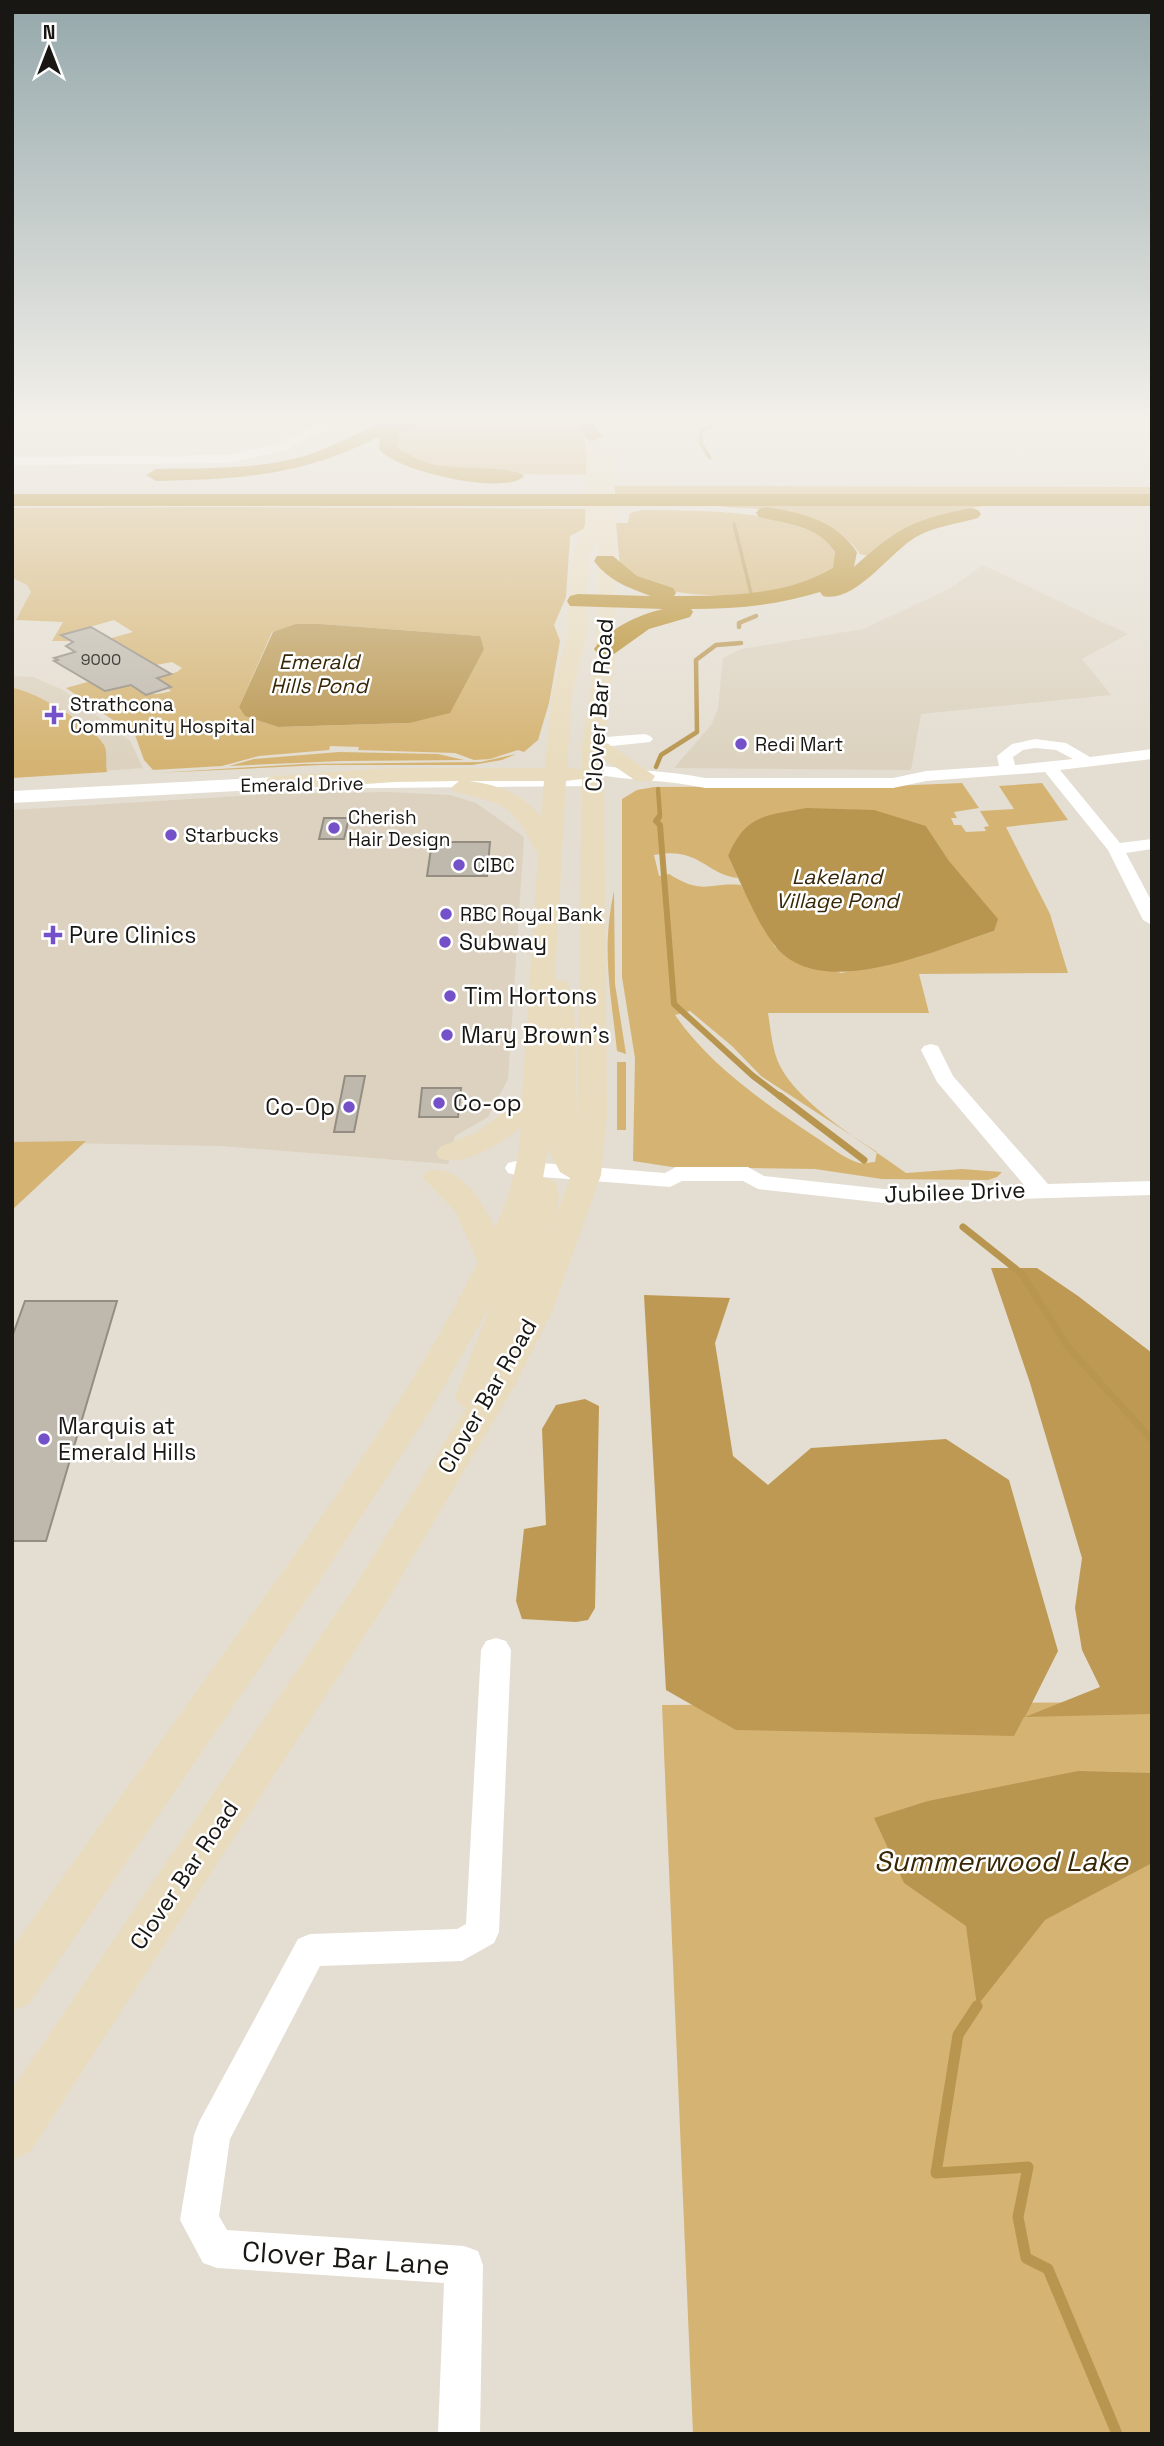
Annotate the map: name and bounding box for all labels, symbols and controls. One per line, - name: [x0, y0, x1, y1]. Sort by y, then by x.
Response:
- north arrow: [14, 14, 84, 84]
- text: N: [43, 20, 55, 45]
- street label: Clover Bar Road: [578, 617, 620, 793]
- water label: Emerald Hills Pond: [270, 648, 370, 699]
- house number: 9000: [81, 649, 121, 670]
- place label: Strathcona Community Hospital: [70, 692, 255, 739]
- marker: Strathcona Community Hospital: [44, 705, 64, 725]
- place label: Redi Mart: [755, 732, 843, 757]
- marker: Redi Mart: [733, 736, 749, 752]
- street label: Emerald Drive: [240, 771, 364, 798]
- place label: Cherish Hair Design: [348, 805, 450, 852]
- marker: Cherish Hair Design: [326, 820, 342, 836]
- place label: Starbucks: [185, 823, 279, 848]
- marker: Starbucks: [163, 827, 179, 843]
- place label: CIBC: [473, 853, 515, 878]
- marker: CIBC: [451, 857, 467, 873]
- water label: Lakeland Village Pond: [775, 863, 901, 914]
- place label: RBC Royal Bank: [460, 902, 603, 927]
- marker: RBC Royal Bank: [438, 906, 454, 922]
- place label: Pure Clinics: [69, 920, 196, 950]
- marker: Pure Clinics: [43, 925, 63, 945]
- place label: Subway: [459, 927, 547, 957]
- marker: Subway: [437, 934, 453, 950]
- place label: Tim Hortons: [464, 981, 597, 1011]
- marker: Tim Hortons: [442, 988, 458, 1004]
- place label: Mary Brown's: [461, 1020, 610, 1050]
- marker: Mary Brown's: [439, 1027, 455, 1043]
- place label: Co-op: [453, 1088, 521, 1118]
- place label: Co-Op: [265, 1092, 335, 1122]
- marker: Co-op: [431, 1095, 447, 1111]
- marker: Co-Op: [341, 1099, 357, 1115]
- street label: Jubilee Drive: [884, 1175, 1026, 1209]
- street label: Clover Bar Road: [431, 1313, 543, 1479]
- place label: Marquis at Emerald Hills: [58, 1411, 196, 1467]
- marker: Marquis at Emerald Hills: [36, 1431, 52, 1447]
- street label: Clover Bar Road: [123, 1795, 245, 1955]
- water label: Summerwood Lake: [874, 1843, 1129, 1879]
- street label: Clover Bar Lane: [241, 2233, 451, 2283]

